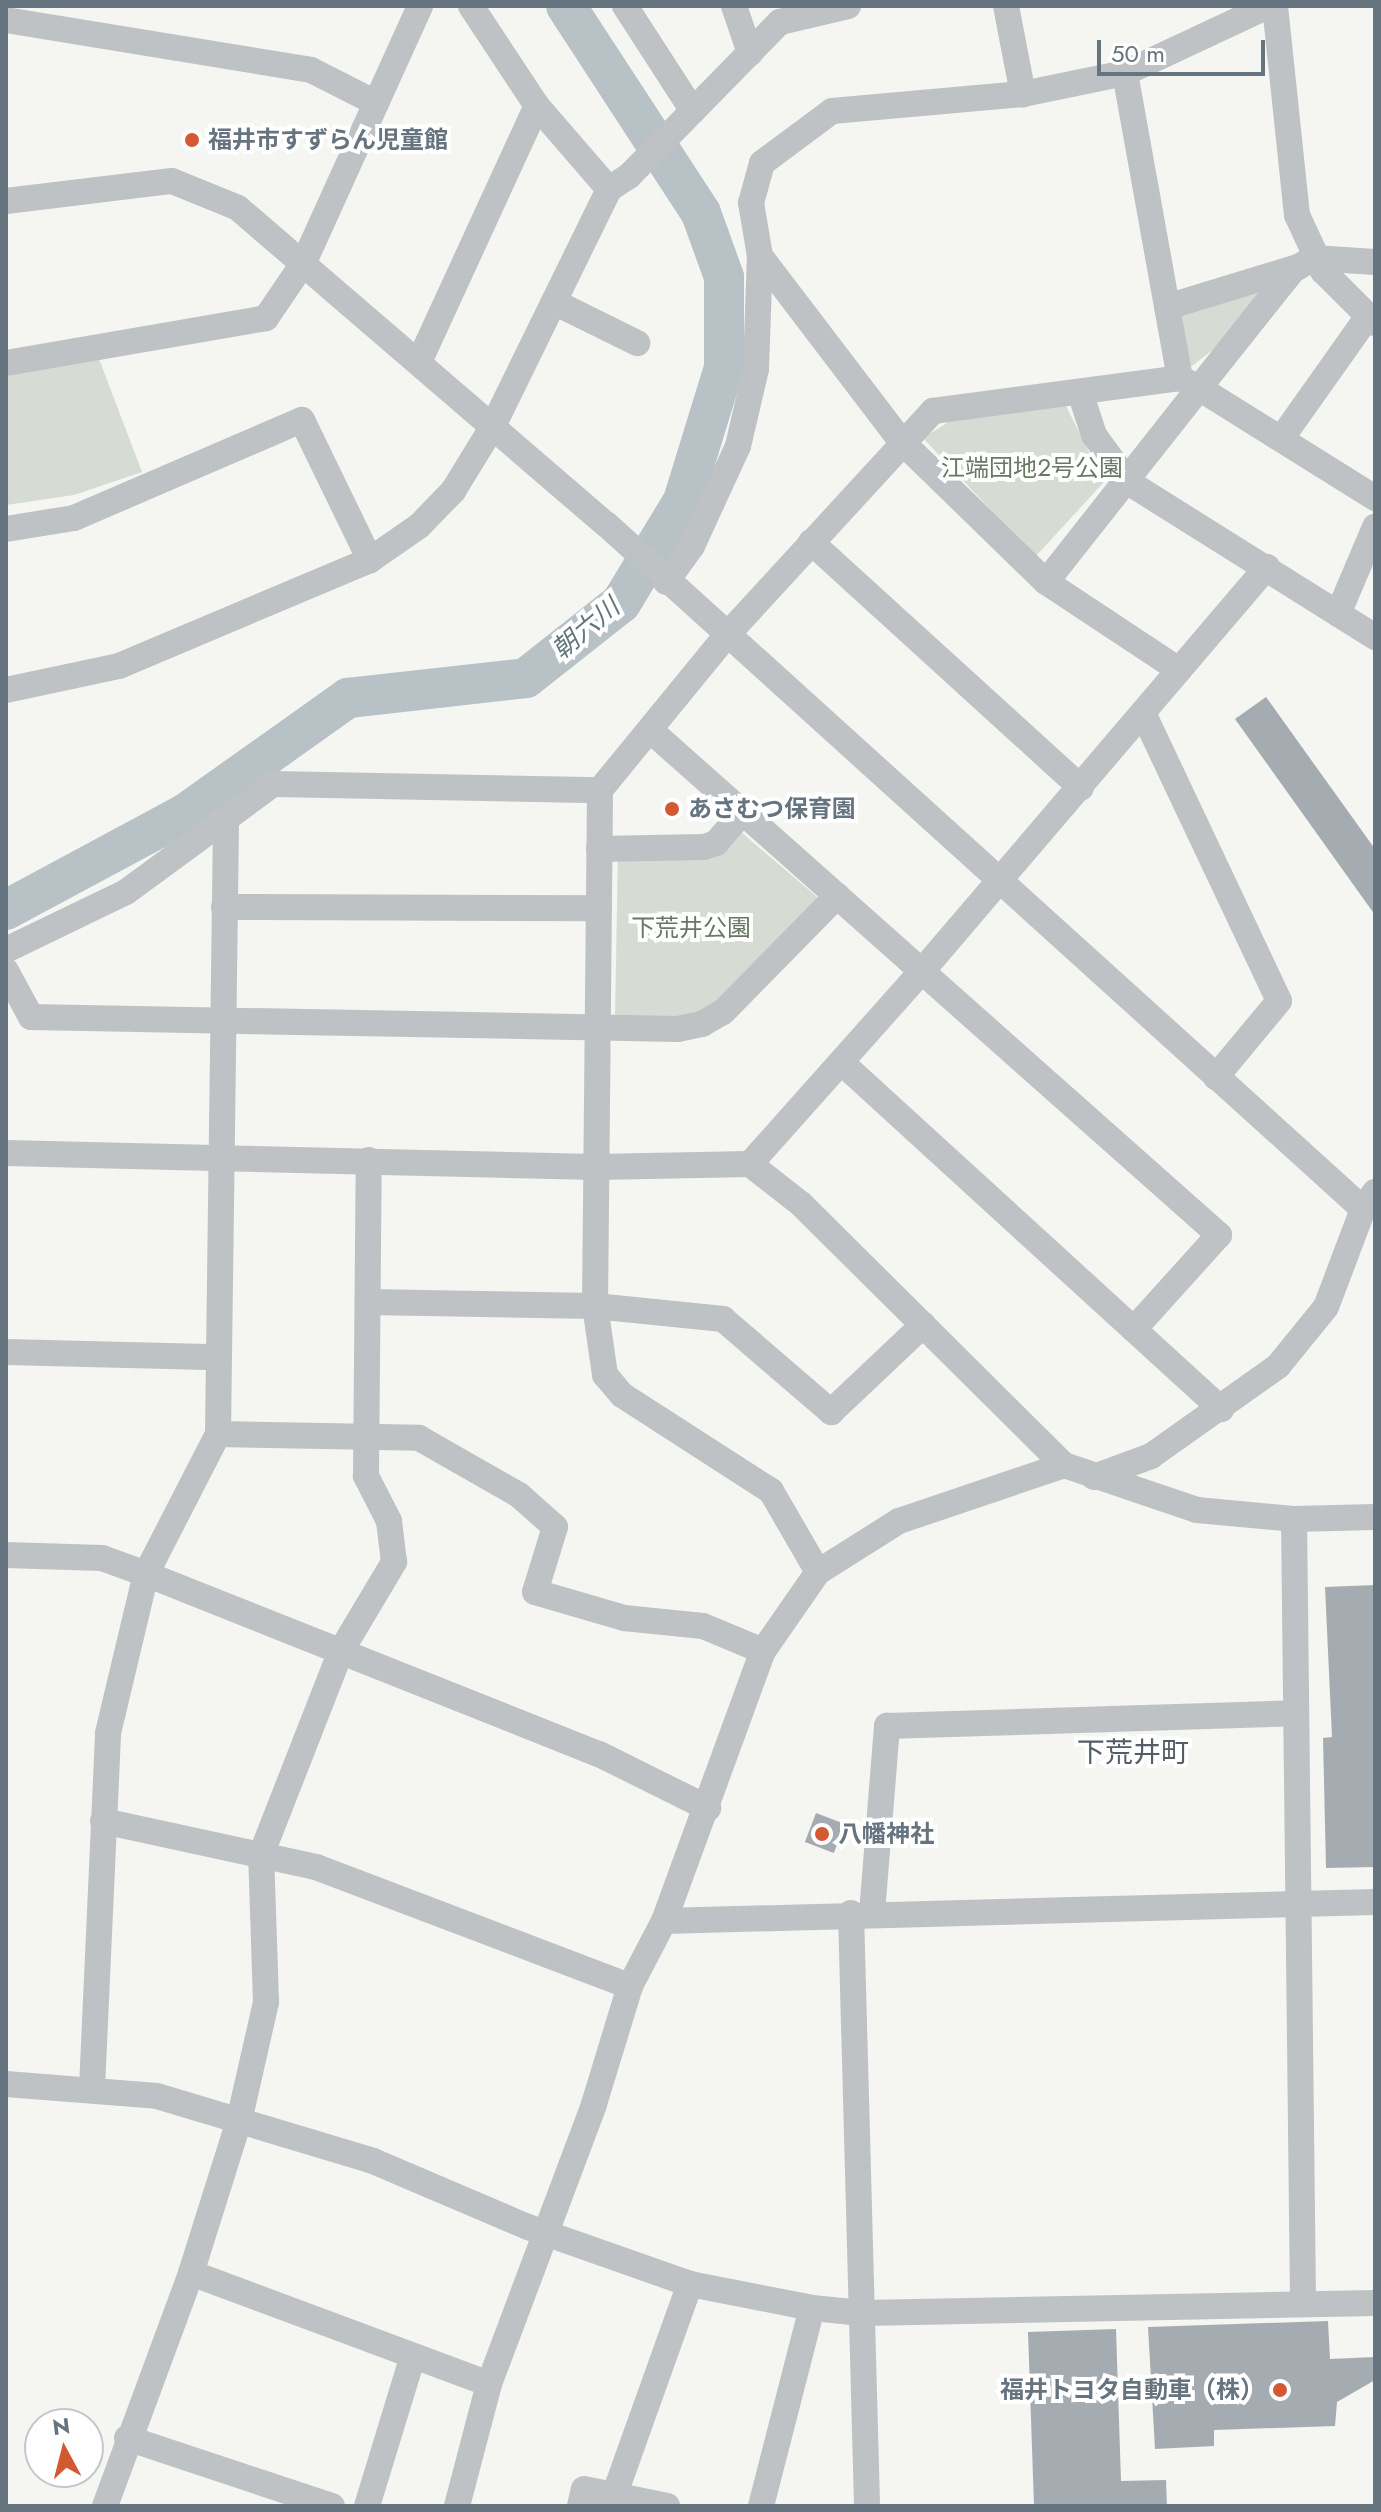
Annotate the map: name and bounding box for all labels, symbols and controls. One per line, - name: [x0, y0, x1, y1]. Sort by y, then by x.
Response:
- scale bar: [1101, 24, 1269, 74]
- text: 50 m: [1111, 36, 1165, 71]
- place label: 福井市すずらん児童館: [208, 126, 448, 154]
- marker: 福井市すずらん児童館: [183, 131, 201, 149]
- park label: 江端団地２号公園: [941, 454, 1123, 482]
- water label: 朝六川: [546, 592, 626, 666]
- place label: あさむつ保育園: [688, 795, 856, 823]
- marker: あさむつ保育園: [663, 800, 681, 818]
- park label: 下荒井公園: [631, 914, 751, 942]
- district label: 下荒井町: [1077, 1736, 1189, 1770]
- place label: 八幡神社: [838, 1820, 934, 1848]
- marker: 八幡神社: [813, 1825, 831, 1843]
- place label: 福井トヨタ自動車（株）: [1000, 2376, 1264, 2404]
- marker: 福井トヨタ自動車（株）: [1271, 2381, 1289, 2399]
- north arrow: [24, 2408, 104, 2488]
- text: N: [51, 2409, 72, 2443]

